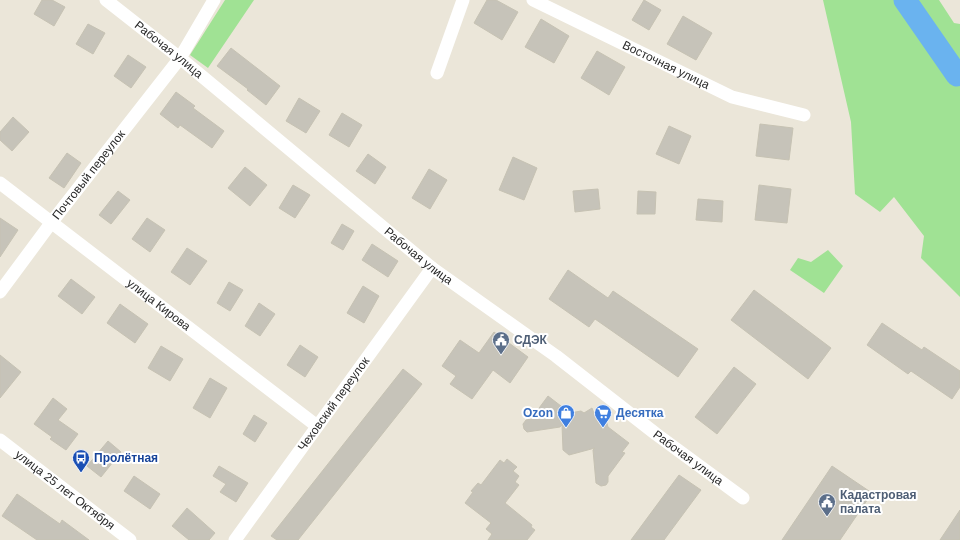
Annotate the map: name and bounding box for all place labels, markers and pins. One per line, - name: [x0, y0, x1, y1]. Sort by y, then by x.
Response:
- public building icon: СДЭК: [491, 330, 511, 355]
- place label: СДЭК: [514, 333, 548, 347]
- shop icon: Ozon: [556, 403, 576, 428]
- supermarket icon: Десятка: [593, 403, 613, 428]
- place label: Ozon: [523, 406, 553, 420]
- place label: Десятка: [616, 406, 664, 420]
- bus stop icon: Пролётная: [71, 448, 91, 473]
- place label: Пролётная: [94, 451, 158, 465]
- place label: Кадастровая палата: [840, 488, 917, 516]
- public building icon: Кадастровая палата: [817, 492, 837, 517]

